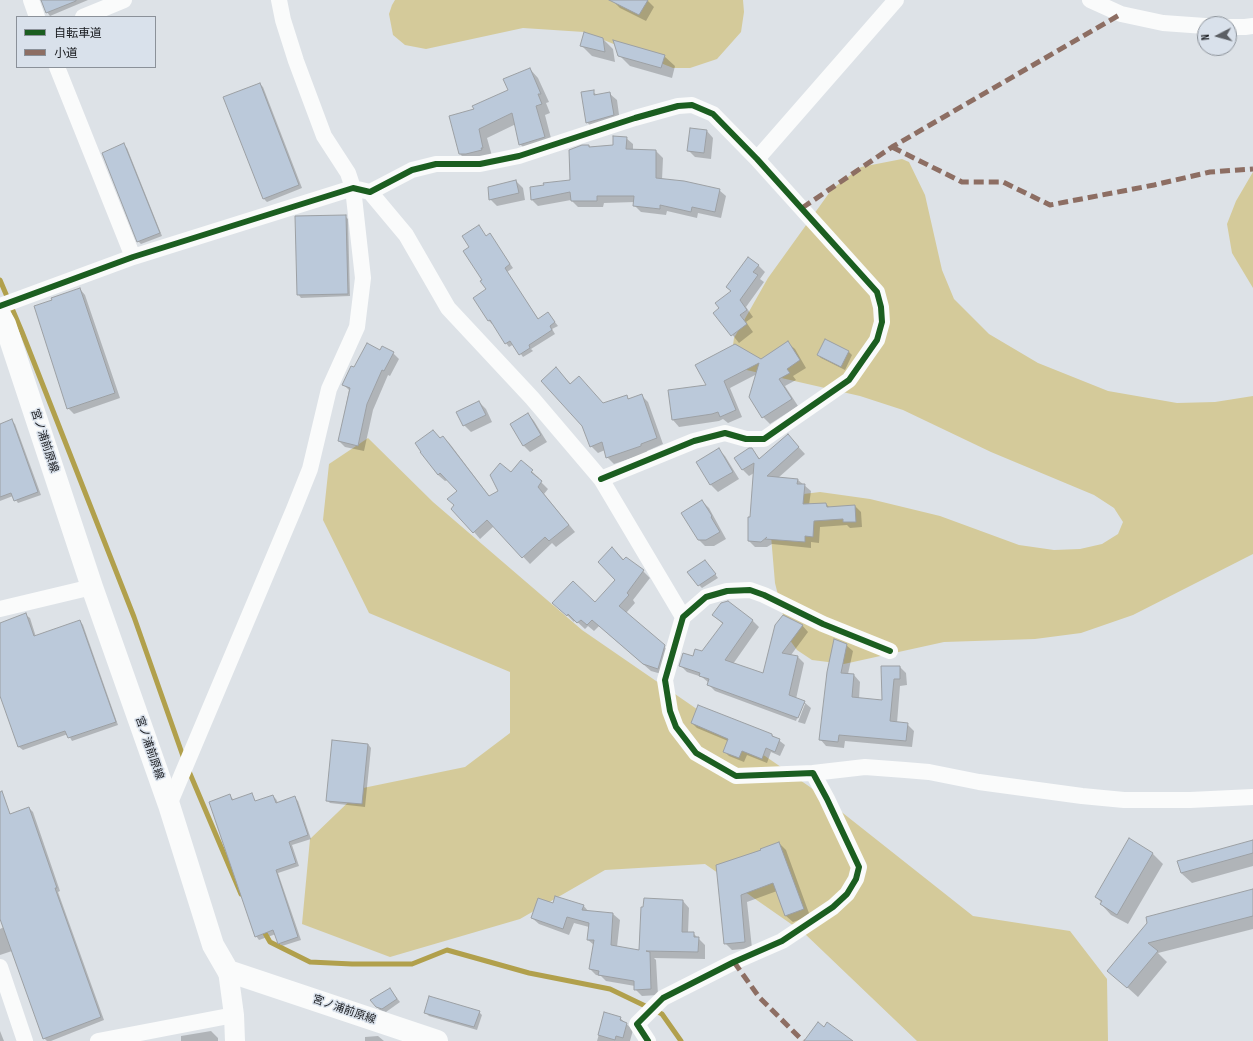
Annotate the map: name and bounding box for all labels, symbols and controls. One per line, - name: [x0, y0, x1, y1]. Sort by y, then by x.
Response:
- legend: [16, 16, 156, 68]
- north arrow: [1197, 16, 1237, 56]
- text: 自転車道: [54, 26, 102, 41]
- text: N: [1199, 34, 1212, 41]
- text: 小道: [54, 46, 78, 61]
- street label: 宮ノ浦前原線: [28, 408, 60, 474]
- street label: 宮ノ浦前原線: [132, 715, 166, 781]
- street label: 宮ノ浦前原線: [311, 993, 377, 1027]

